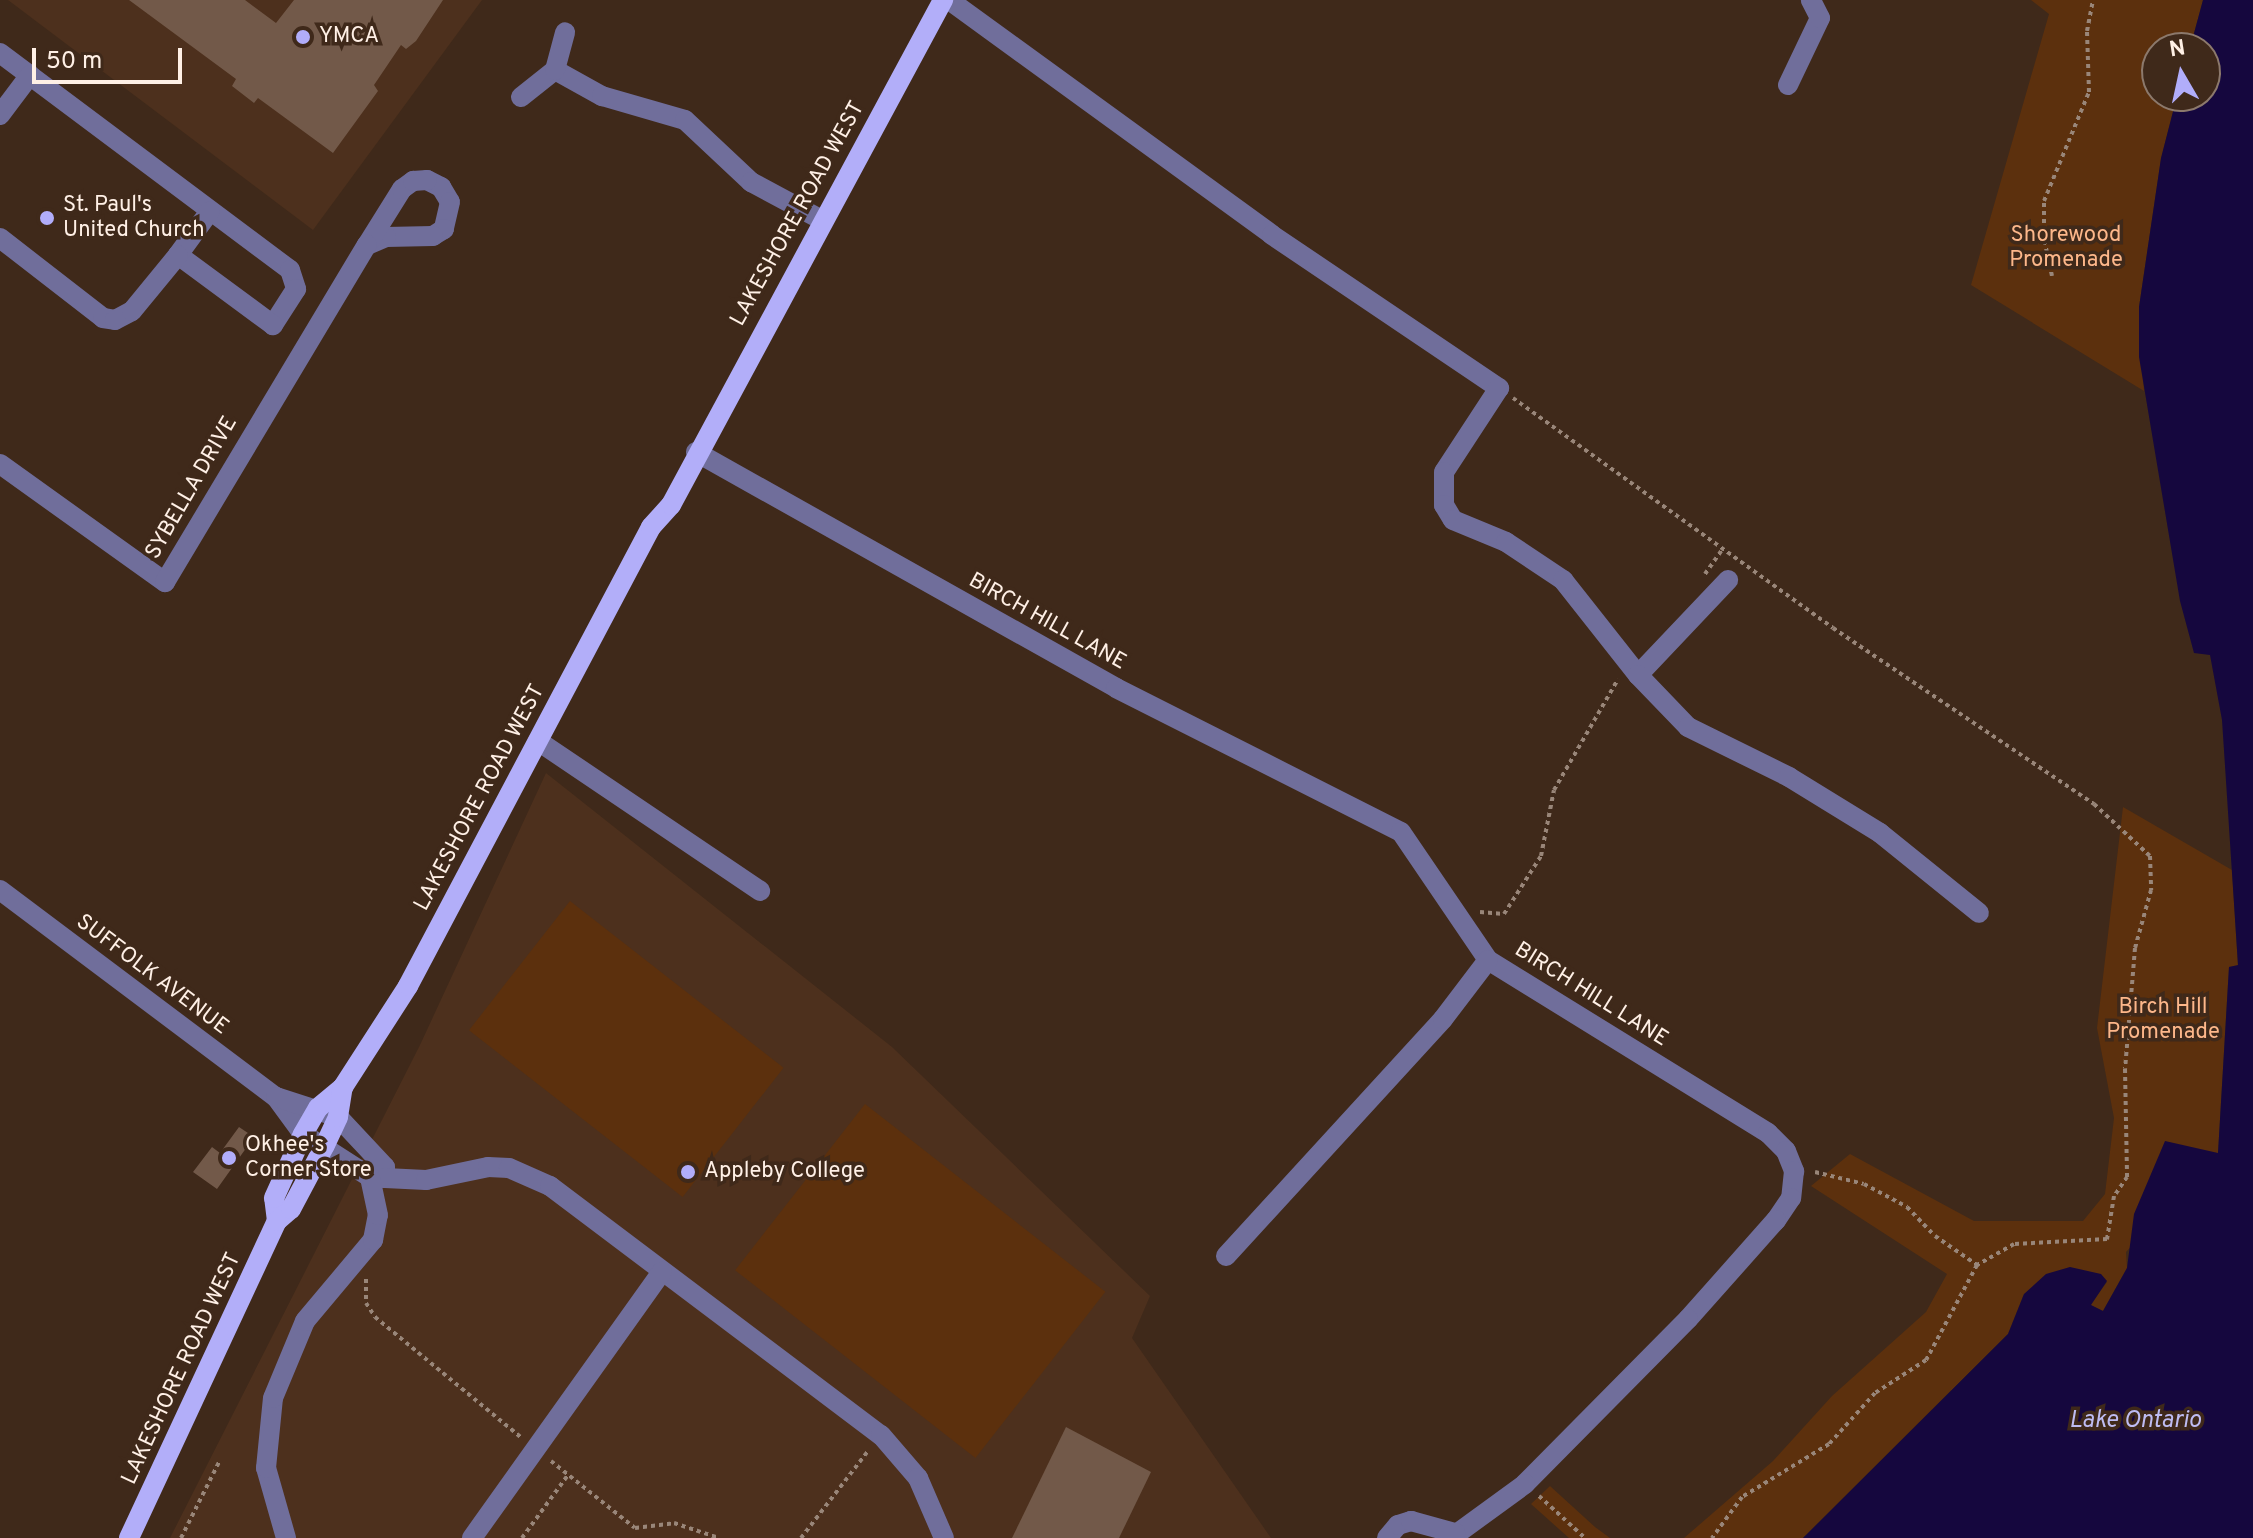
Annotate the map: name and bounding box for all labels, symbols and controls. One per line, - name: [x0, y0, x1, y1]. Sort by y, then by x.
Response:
- place label: YMCA: [319, 24, 379, 50]
- marker: YMCA: [294, 28, 312, 46]
- scale bar: [36, 32, 186, 82]
- north arrow: [2141, 32, 2221, 112]
- text: N: [2168, 35, 2187, 64]
- text: 50 m: [46, 47, 102, 77]
- street label: LAKESHORE ROAD WEST: [725, 97, 871, 331]
- place label: St. Paul's United Church: [63, 192, 205, 244]
- marker: St. Paul's United Church: [38, 209, 56, 227]
- park label: Shorewood Promenade: [2009, 222, 2123, 274]
- street label: SYBELLA DRIVE: [140, 412, 244, 564]
- street label: BIRCH HILL LANE: [963, 568, 1131, 676]
- street label: LAKESHORE ROAD WEST: [409, 680, 551, 916]
- street label: SUFFOLK AVENUE: [70, 909, 234, 1041]
- street label: BIRCH HILL LANE: [1509, 937, 1673, 1053]
- park label: Birch Hill Promenade: [2106, 994, 2220, 1046]
- place label: Okhee's Corner Store: [245, 1132, 372, 1184]
- marker: Okhee's Corner Store: [220, 1149, 238, 1167]
- place label: Appleby College: [704, 1159, 865, 1185]
- marker: Appleby College: [679, 1163, 697, 1181]
- street label: LAKESHORE ROAD WEST: [117, 1249, 247, 1489]
- water label: Lake Ontario: [2069, 1408, 2201, 1436]

